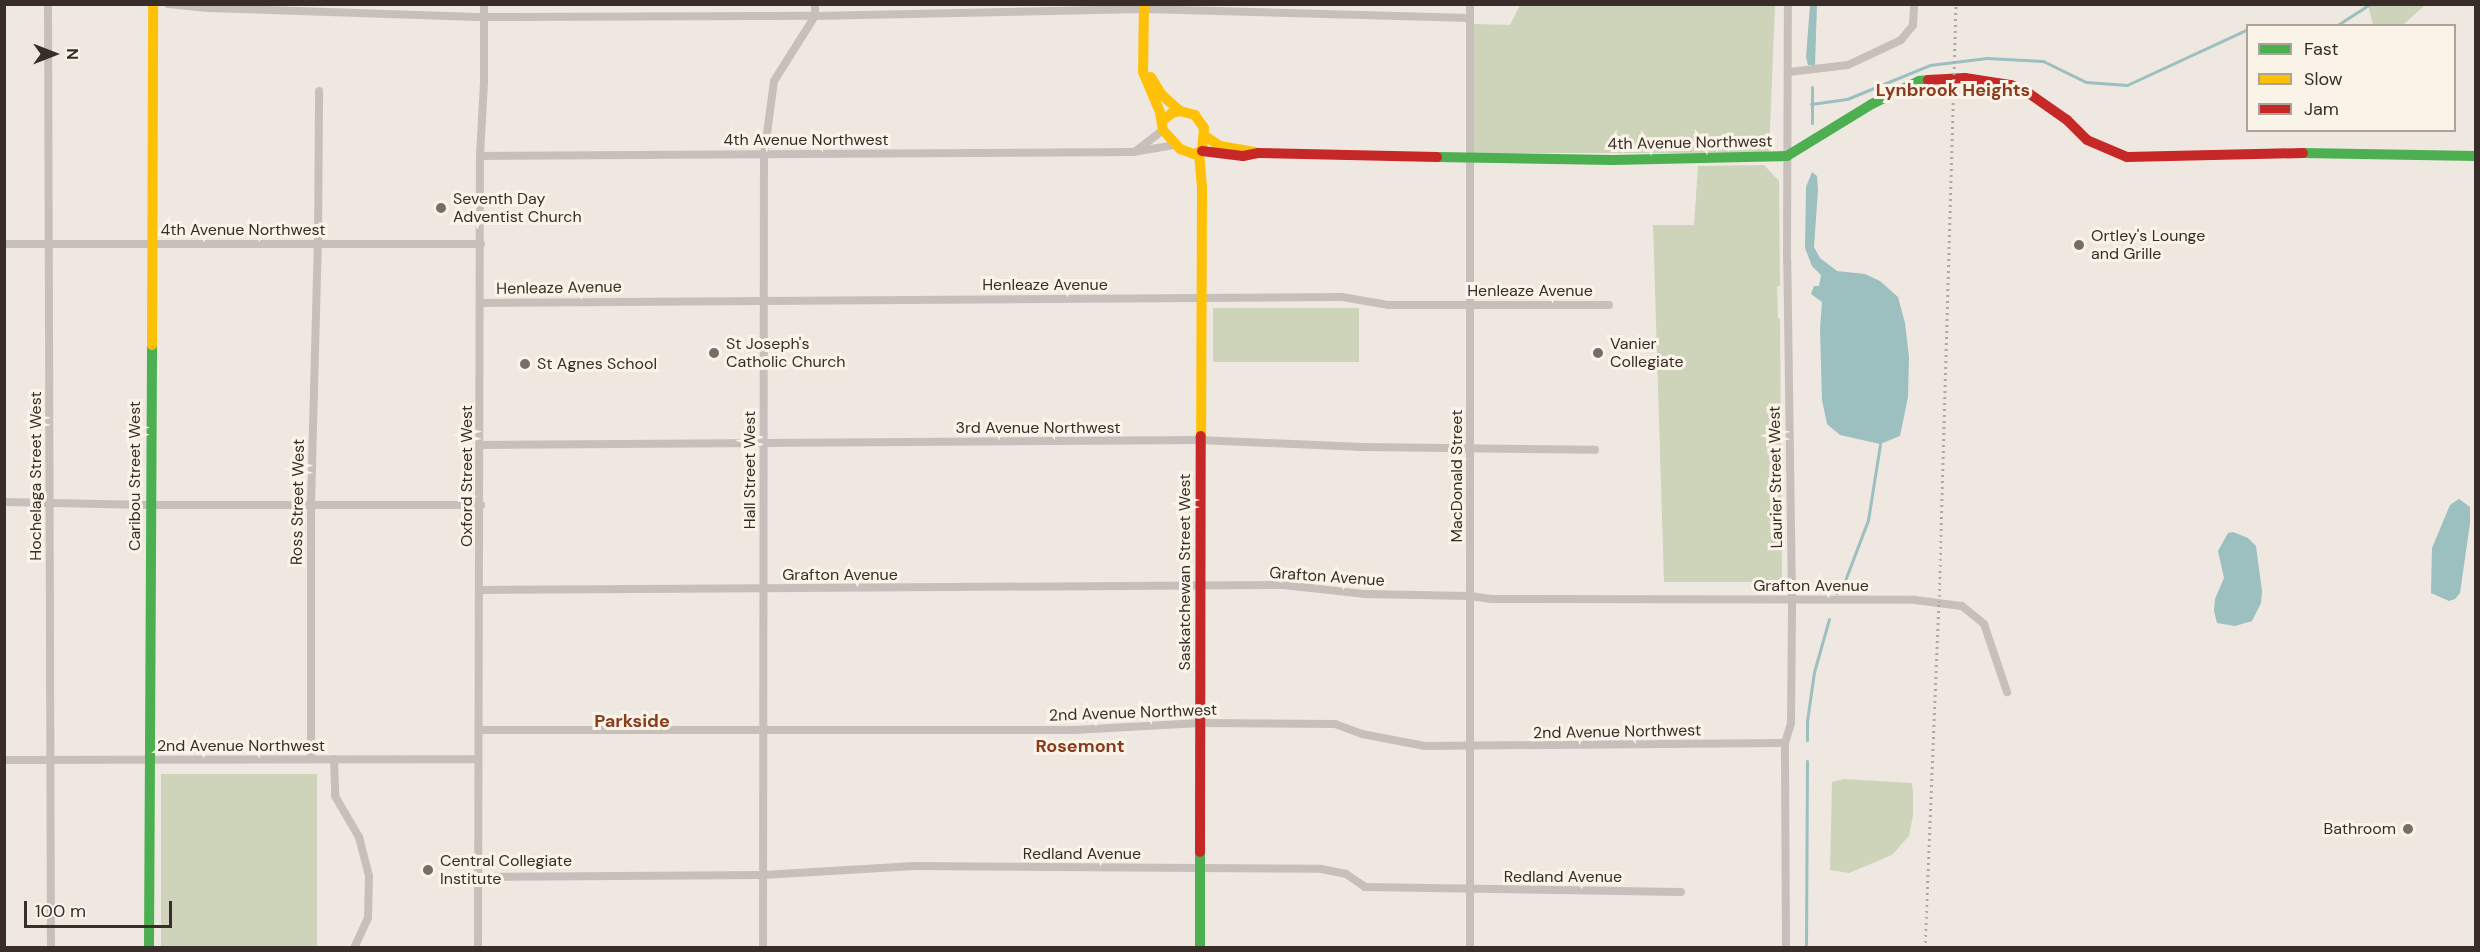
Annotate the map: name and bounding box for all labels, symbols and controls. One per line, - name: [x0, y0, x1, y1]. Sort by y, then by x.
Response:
- north arrow: [24, 24, 84, 84]
- legend: [2246, 24, 2456, 132]
- text: Fast: [2304, 37, 2339, 61]
- text: N: [62, 48, 83, 60]
- text: Slow: [2304, 67, 2343, 91]
- district label: Lynbrook Heights: [1876, 79, 2030, 101]
- text: Jam: [2304, 97, 2339, 121]
- street label: 4th Avenue Northwest: [724, 130, 888, 150]
- street label: 4th Avenue Northwest: [1607, 132, 1773, 154]
- place label: Seventh Day Adventist Church: [453, 189, 582, 227]
- marker: Seventh Day Adventist Church: [434, 201, 448, 215]
- street label: 4th Avenue Northwest: [161, 220, 325, 240]
- place label: Ortley's Lounge and Grille: [2091, 226, 2205, 264]
- marker: Ortley's Lounge and Grille: [2072, 238, 2086, 252]
- street label: Henleaze Avenue: [982, 275, 1108, 295]
- street label: Henleaze Avenue: [496, 277, 622, 299]
- street label: Henleaze Avenue: [1467, 281, 1593, 301]
- place label: St Joseph's Catholic Church: [726, 334, 846, 372]
- place label: Vanier Collegiate: [1610, 334, 1684, 372]
- marker: St Joseph's Catholic Church: [707, 346, 721, 360]
- marker: Vanier Collegiate: [1591, 346, 1605, 360]
- place label: St Agnes School: [537, 354, 657, 374]
- marker: St Agnes School: [518, 357, 532, 371]
- street label: Hochelaga Street West: [26, 391, 46, 561]
- street label: Caribou Street West: [125, 401, 145, 551]
- street label: Oxford Street West: [457, 405, 477, 547]
- street label: Laurier Street West: [1765, 406, 1787, 548]
- street label: MacDonald Street: [1447, 410, 1467, 542]
- street label: Hall Street West: [740, 411, 760, 529]
- street label: 3rd Avenue Northwest: [956, 418, 1120, 438]
- street label: Ross Street West: [287, 439, 309, 565]
- street label: Saskatchewan Street West: [1175, 473, 1195, 671]
- street label: Grafton Avenue: [1269, 563, 1385, 591]
- street label: Grafton Avenue: [782, 565, 898, 585]
- street label: Grafton Avenue: [1753, 576, 1869, 596]
- street label: 2nd Avenue Northwest: [1049, 700, 1217, 726]
- district label: Parkside: [594, 710, 670, 732]
- street label: 2nd Avenue Northwest: [1533, 721, 1701, 743]
- district label: Rosemont: [1035, 735, 1125, 757]
- street label: 2nd Avenue Northwest: [157, 736, 325, 756]
- place label: Bathroom: [2324, 819, 2396, 839]
- marker: Bathroom: [2401, 822, 2415, 836]
- street label: Redland Avenue: [1023, 844, 1141, 864]
- place label: Central Collegiate Institute: [440, 851, 572, 889]
- marker: Central Collegiate Institute: [421, 863, 435, 877]
- street label: Redland Avenue: [1504, 867, 1622, 887]
- scale bar: [27, 889, 176, 927]
- text: 100 m: [35, 899, 86, 923]

